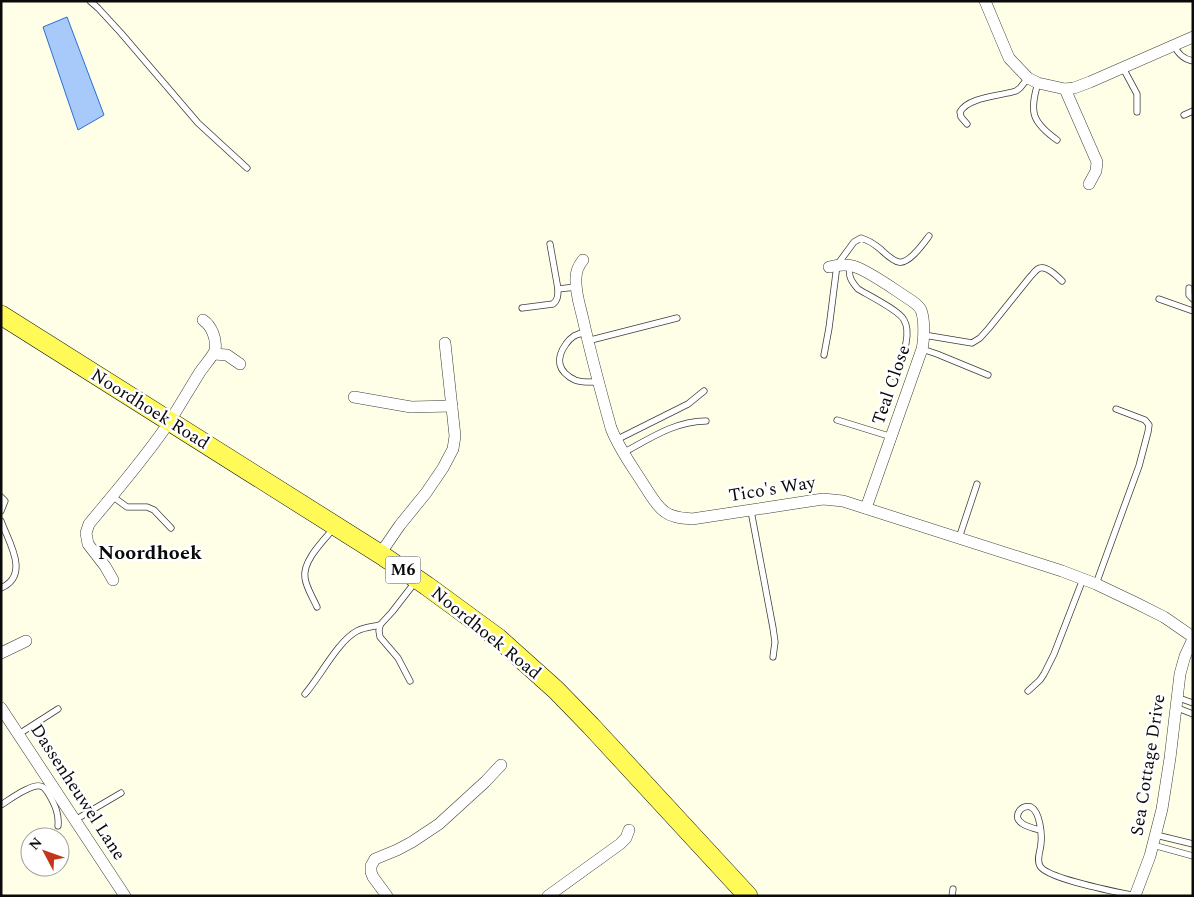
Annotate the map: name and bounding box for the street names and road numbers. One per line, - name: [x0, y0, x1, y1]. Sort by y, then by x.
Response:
- street label: Teal Close: [865, 341, 917, 429]
- street label: Noordhoek Road: [86, 362, 214, 456]
- street label: Tico's Way: [727, 469, 819, 509]
- road number: M6: [386, 556, 420, 584]
- street label: Noordhoek Road: [425, 580, 547, 686]
- street label: Sea Cottage Drive: [1123, 692, 1173, 838]
- street label: Dassenheuwel Lane: [24, 718, 132, 866]

